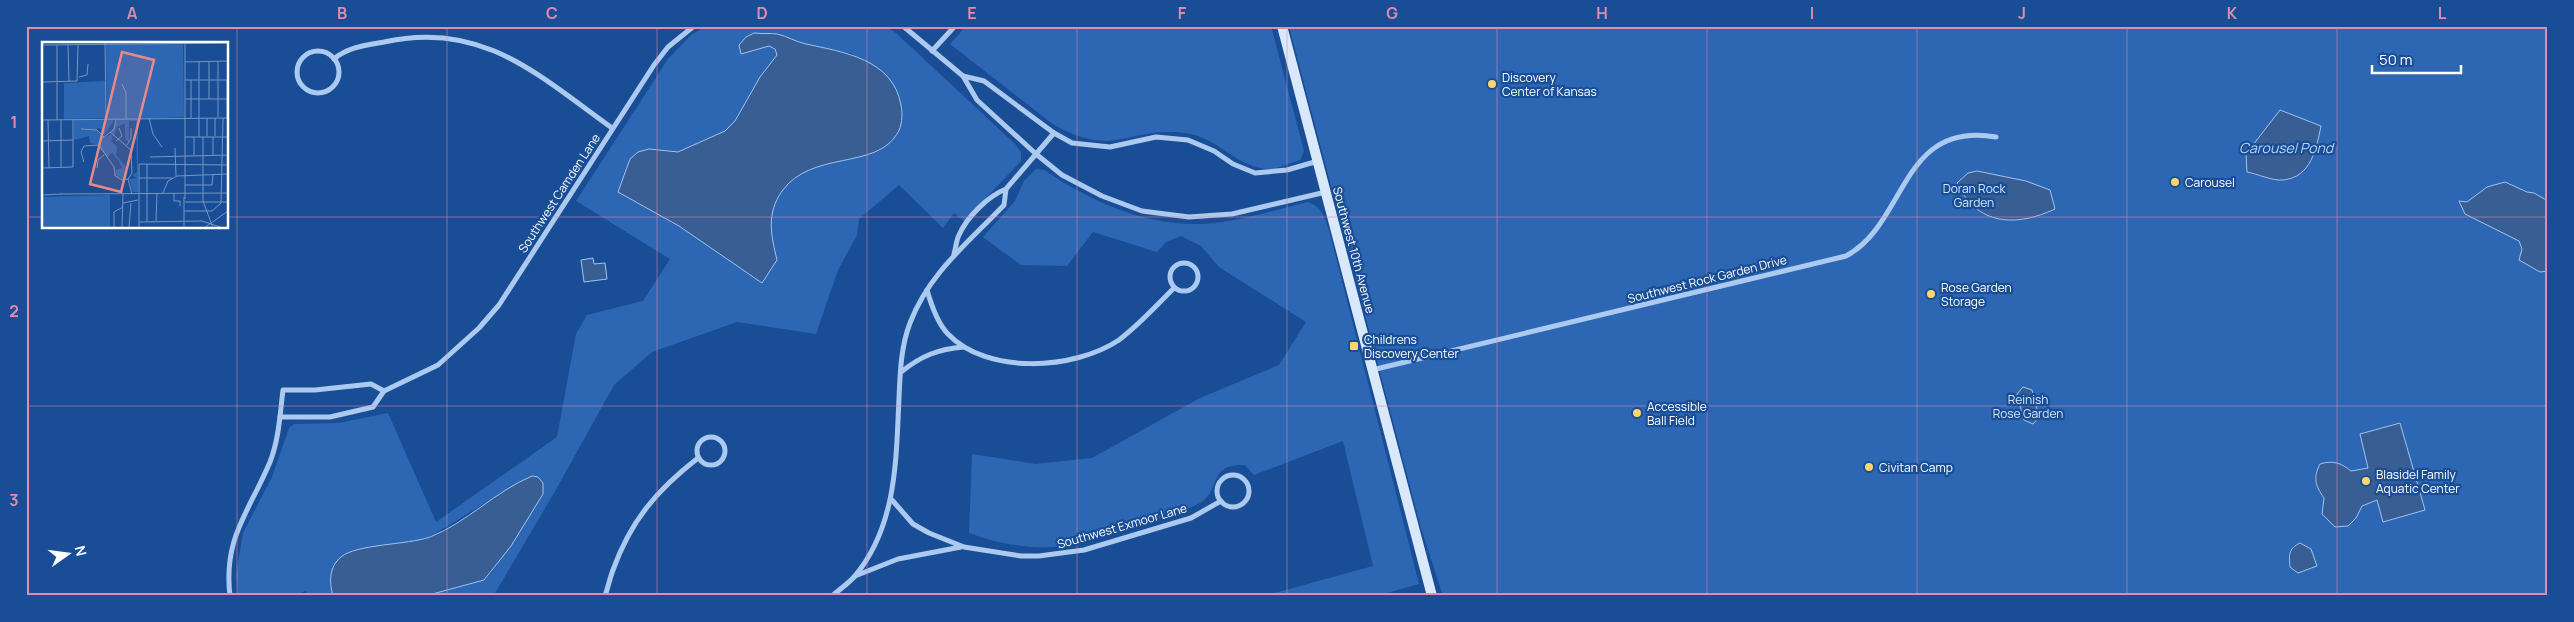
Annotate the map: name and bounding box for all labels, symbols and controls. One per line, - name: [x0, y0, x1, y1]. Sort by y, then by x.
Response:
- text: A: [127, 2, 138, 24]
- text: B: [337, 2, 347, 24]
- text: C: [546, 2, 558, 24]
- text: D: [756, 2, 768, 24]
- text: E: [967, 2, 977, 24]
- text: F: [1178, 2, 1187, 24]
- text: G: [1386, 2, 1398, 24]
- text: H: [1596, 2, 1608, 24]
- text: I: [1810, 2, 1814, 24]
- text: J: [2018, 2, 2026, 24]
- text: K: [2227, 2, 2238, 24]
- text: L: [2438, 2, 2447, 24]
- inset map: [42, 42, 229, 229]
- scale bar: [2372, 42, 2460, 74]
- text: 50 m: [2379, 49, 2413, 70]
- place label: Discovery Center of Kansas: [1502, 69, 1597, 100]
- marker: Discovery Center of Kansas: [1486, 78, 1498, 90]
- text: 1: [10, 111, 18, 133]
- street label: Southwest Camden Lane: [514, 130, 604, 256]
- water label: Carousel Pond: [2239, 138, 2335, 157]
- place label: Carousel: [2185, 174, 2235, 191]
- marker: Carousel: [2169, 176, 2181, 188]
- park label: Doran Rock Garden: [1943, 180, 2006, 211]
- street label: Southwest 10th Avenue: [1329, 185, 1379, 315]
- street label: Southwest Rock Garden Drive: [1626, 251, 1788, 307]
- place label: Rose Garden Storage: [1941, 279, 2012, 310]
- marker: Rose Garden Storage: [1925, 288, 1937, 300]
- text: 2: [9, 300, 19, 322]
- place label: Childrens Discovery Center: [1364, 331, 1459, 362]
- marker: Childrens Discovery Center: [1348, 340, 1360, 352]
- park label: Reinish Rose Garden: [1993, 391, 2063, 422]
- place label: Accessible Ball Field: [1647, 398, 1707, 429]
- marker: Accessible Ball Field: [1631, 407, 1643, 419]
- place label: Civitan Camp: [1879, 459, 1953, 476]
- marker: Civitan Camp: [1863, 461, 1875, 473]
- place label: Blasidel Family Aquatic Center: [2376, 466, 2460, 497]
- marker: Blasidel Family Aquatic Center: [2360, 475, 2372, 487]
- text: 3: [9, 489, 19, 511]
- street label: Southwest Exmoor Lane: [1055, 499, 1189, 553]
- north arrow: [42, 530, 92, 580]
- text: N: [71, 544, 92, 558]

